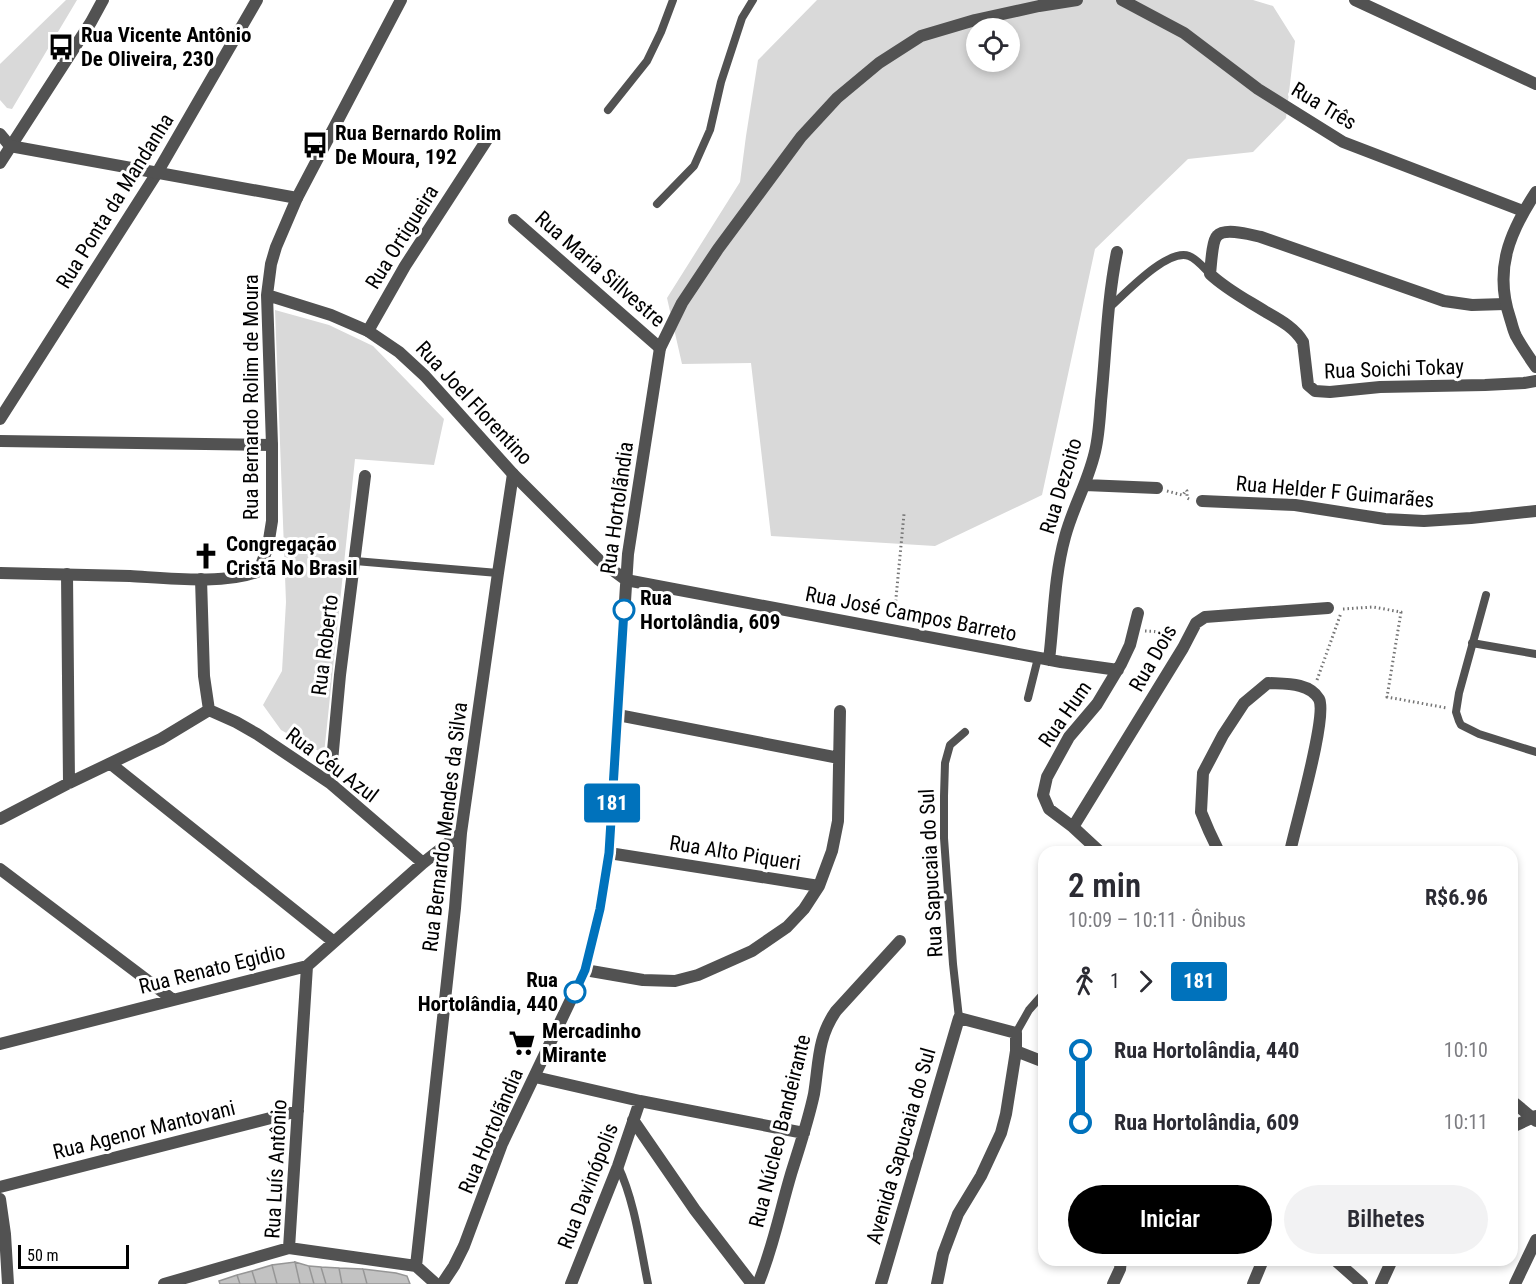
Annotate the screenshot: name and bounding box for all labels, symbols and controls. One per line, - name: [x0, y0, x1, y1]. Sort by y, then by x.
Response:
- map controls: [966, 18, 1020, 72]
- button: locate: [966, 18, 1020, 72]
- place label: Rua Vicente Antônio De Oliveira, 230: [81, 23, 252, 71]
- bus stop icon: Rua Vicente Antônio De Oliveira, 230: [46, 32, 76, 62]
- street label: Rua Três: [1287, 77, 1361, 135]
- street label: Rua Ponta da Mandanha: [51, 109, 179, 293]
- place label: Rua Bernardo Rolim De Moura, 192: [335, 121, 501, 169]
- bus stop icon: Rua Bernardo Rolim De Moura, 192: [300, 130, 330, 160]
- street label: Rua Ortigueira: [361, 181, 443, 293]
- street label: Rua Maria Sillvestre: [530, 206, 670, 332]
- street label: Rua Bernardo Rolim de Moura: [239, 274, 263, 520]
- street label: Rua Joel Florentino: [411, 336, 537, 470]
- street label: Rua Soichi Tokay: [1324, 355, 1465, 383]
- street label: Rua Dezoito: [1035, 435, 1087, 537]
- street label: Rua Hortolãndia: [596, 440, 638, 576]
- street label: Rua Helder F Guimarães: [1235, 471, 1435, 513]
- place label: Congregação Cristã No Brasil: [226, 532, 358, 580]
- church icon: Congregação Cristã No Brasil: [191, 541, 221, 571]
- street label: Rua José Campos Barreto: [803, 582, 1019, 646]
- place label: Rua Hortolândia, 609: [640, 586, 780, 634]
- street label: Rua Roberto: [307, 593, 343, 697]
- marker: Rua Hortolândia, 609: [613, 599, 635, 621]
- street label: Rua Dois: [1124, 620, 1182, 696]
- street label: Rua Hum: [1034, 676, 1096, 752]
- street label: Rua Bernardo Mendes da Silva: [418, 701, 472, 953]
- street label: Rua Céu Azul: [281, 723, 383, 807]
- line badge: 181: [578, 784, 646, 822]
- street label: Rua Sapucaia do Sul: [915, 788, 947, 958]
- text: 181: [596, 791, 628, 815]
- street label: Rua Alto Piqueri: [668, 831, 802, 875]
- text: 2 min: [1068, 866, 1141, 905]
- text: R$6.96: [1425, 885, 1488, 910]
- text: 10:09 – 10:11 · Ônibus: [1068, 908, 1246, 932]
- street label: Rua Renato Egidio: [136, 939, 288, 999]
- icon: walk: [1068, 965, 1101, 998]
- icon: forward: [1129, 965, 1162, 998]
- place label: Rua Hortolândia, 440: [418, 968, 558, 1016]
- text: 1: [1110, 969, 1120, 993]
- text: 181: [1183, 969, 1215, 993]
- marker: Rua Hortolândia, 440: [564, 981, 586, 1003]
- place label: Mercadinho Mirante: [542, 1019, 641, 1067]
- supermarket icon: Mercadinho Mirante: [507, 1028, 537, 1058]
- street label: Rua Núcleo Bandeirante: [744, 1032, 816, 1230]
- text: Rua Hortolândia, 440: [1114, 1038, 1299, 1063]
- text: 10:10: [1444, 1038, 1488, 1062]
- street label: Avenida Sapucaia do Sul: [861, 1045, 941, 1247]
- street label: Rua Hortolãndia: [454, 1065, 528, 1197]
- street label: Rua Agenor Mantovani: [50, 1096, 238, 1164]
- street label: Rua Luís Antônio: [260, 1099, 292, 1239]
- text: Rua Hortolândia, 609: [1114, 1110, 1299, 1135]
- text: 10:11: [1444, 1110, 1488, 1134]
- street label: Rua Davinópolis: [553, 1120, 623, 1252]
- button: Iniciar: [1068, 1185, 1272, 1254]
- button: Bilhetes: [1284, 1185, 1488, 1254]
- scale bar: [18, 1242, 129, 1270]
- text: 50 m: [27, 1246, 59, 1265]

